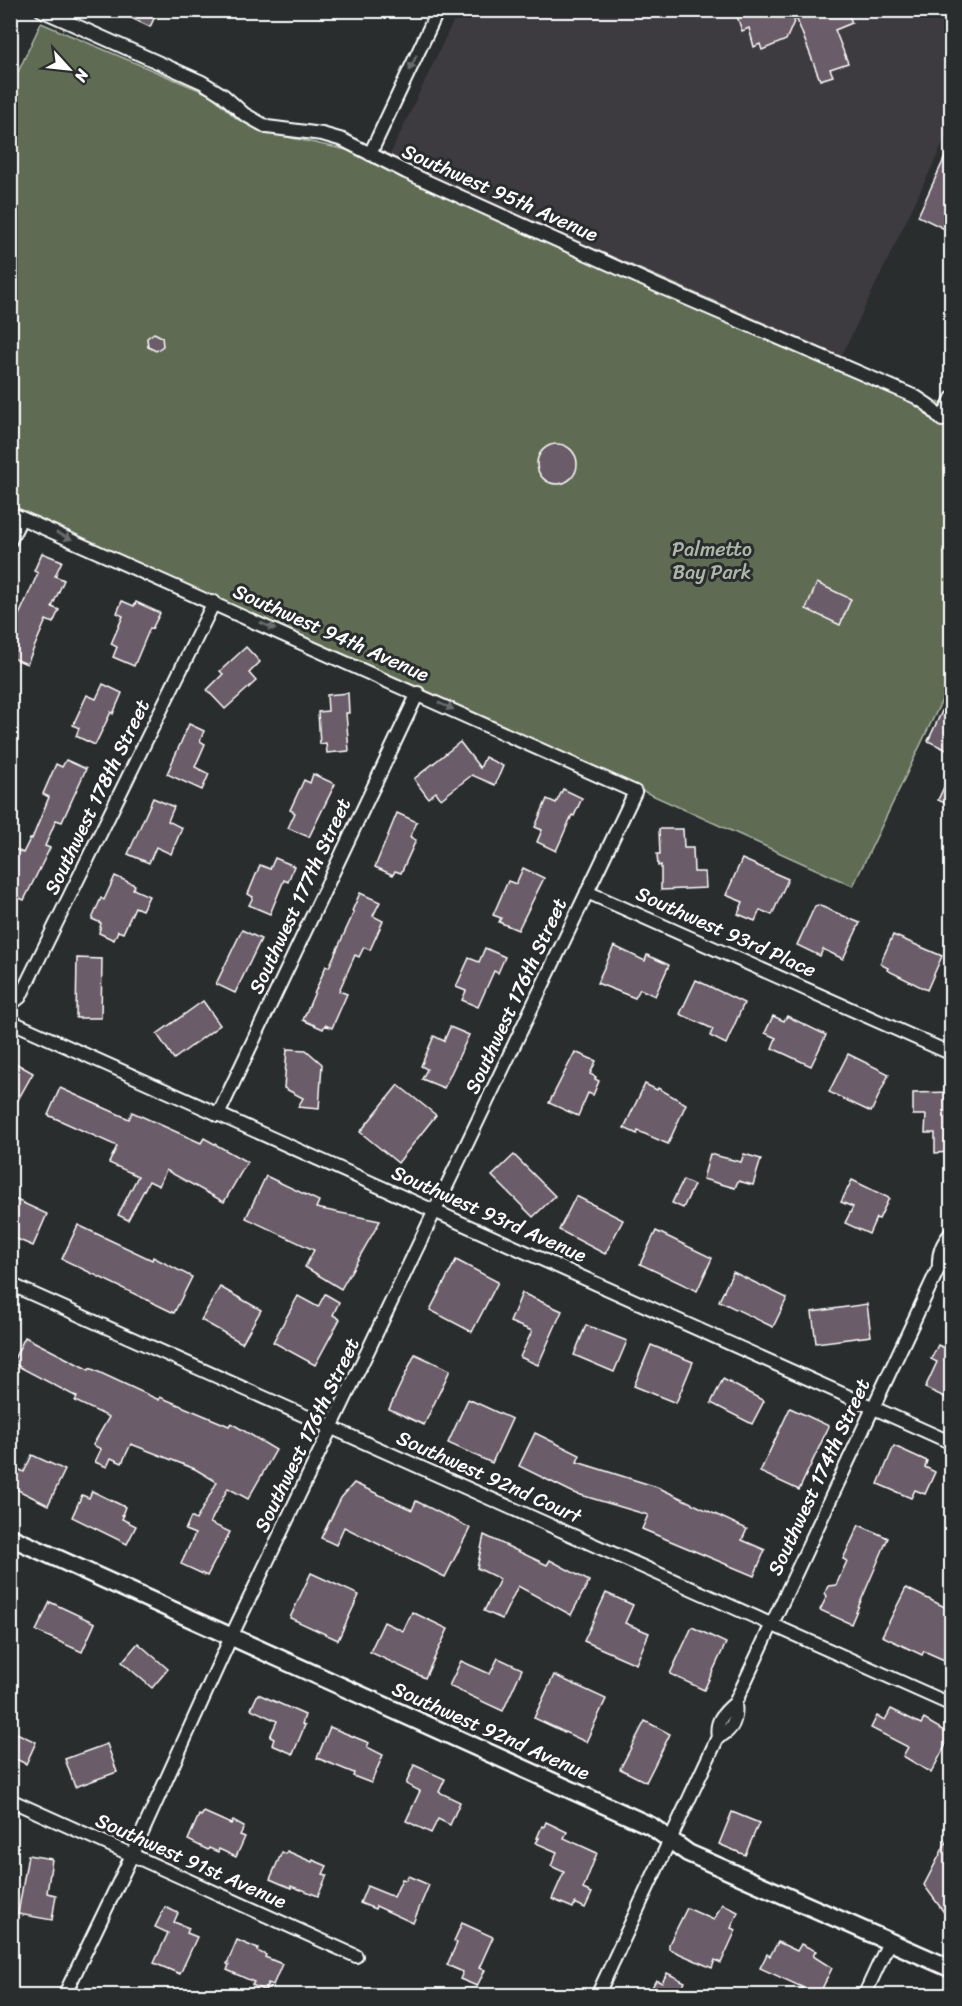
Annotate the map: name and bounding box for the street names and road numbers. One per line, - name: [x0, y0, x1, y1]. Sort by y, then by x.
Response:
- street label: Southwest 95th Avenue: [396, 134, 604, 252]
- street label: Southwest 94th Avenue: [227, 574, 435, 692]
- street label: Southwest 178th Street: [34, 693, 160, 901]
- street label: Southwest 177th Street: [239, 792, 361, 1000]
- street label: Southwest 93rd Place: [630, 876, 822, 988]
- street label: Southwest 176th Street: [455, 892, 577, 1100]
- street label: Southwest 93rd Avenue: [386, 1155, 593, 1273]
- street label: Southwest 176th Street: [245, 1331, 370, 1538]
- street label: Southwest 174th Street: [758, 1372, 880, 1582]
- street label: Southwest 92nd Court: [391, 1420, 588, 1534]
- street label: Southwest 92nd Avenue: [386, 1672, 596, 1791]
- street label: Southwest 91st Avenue: [90, 1803, 293, 1919]

